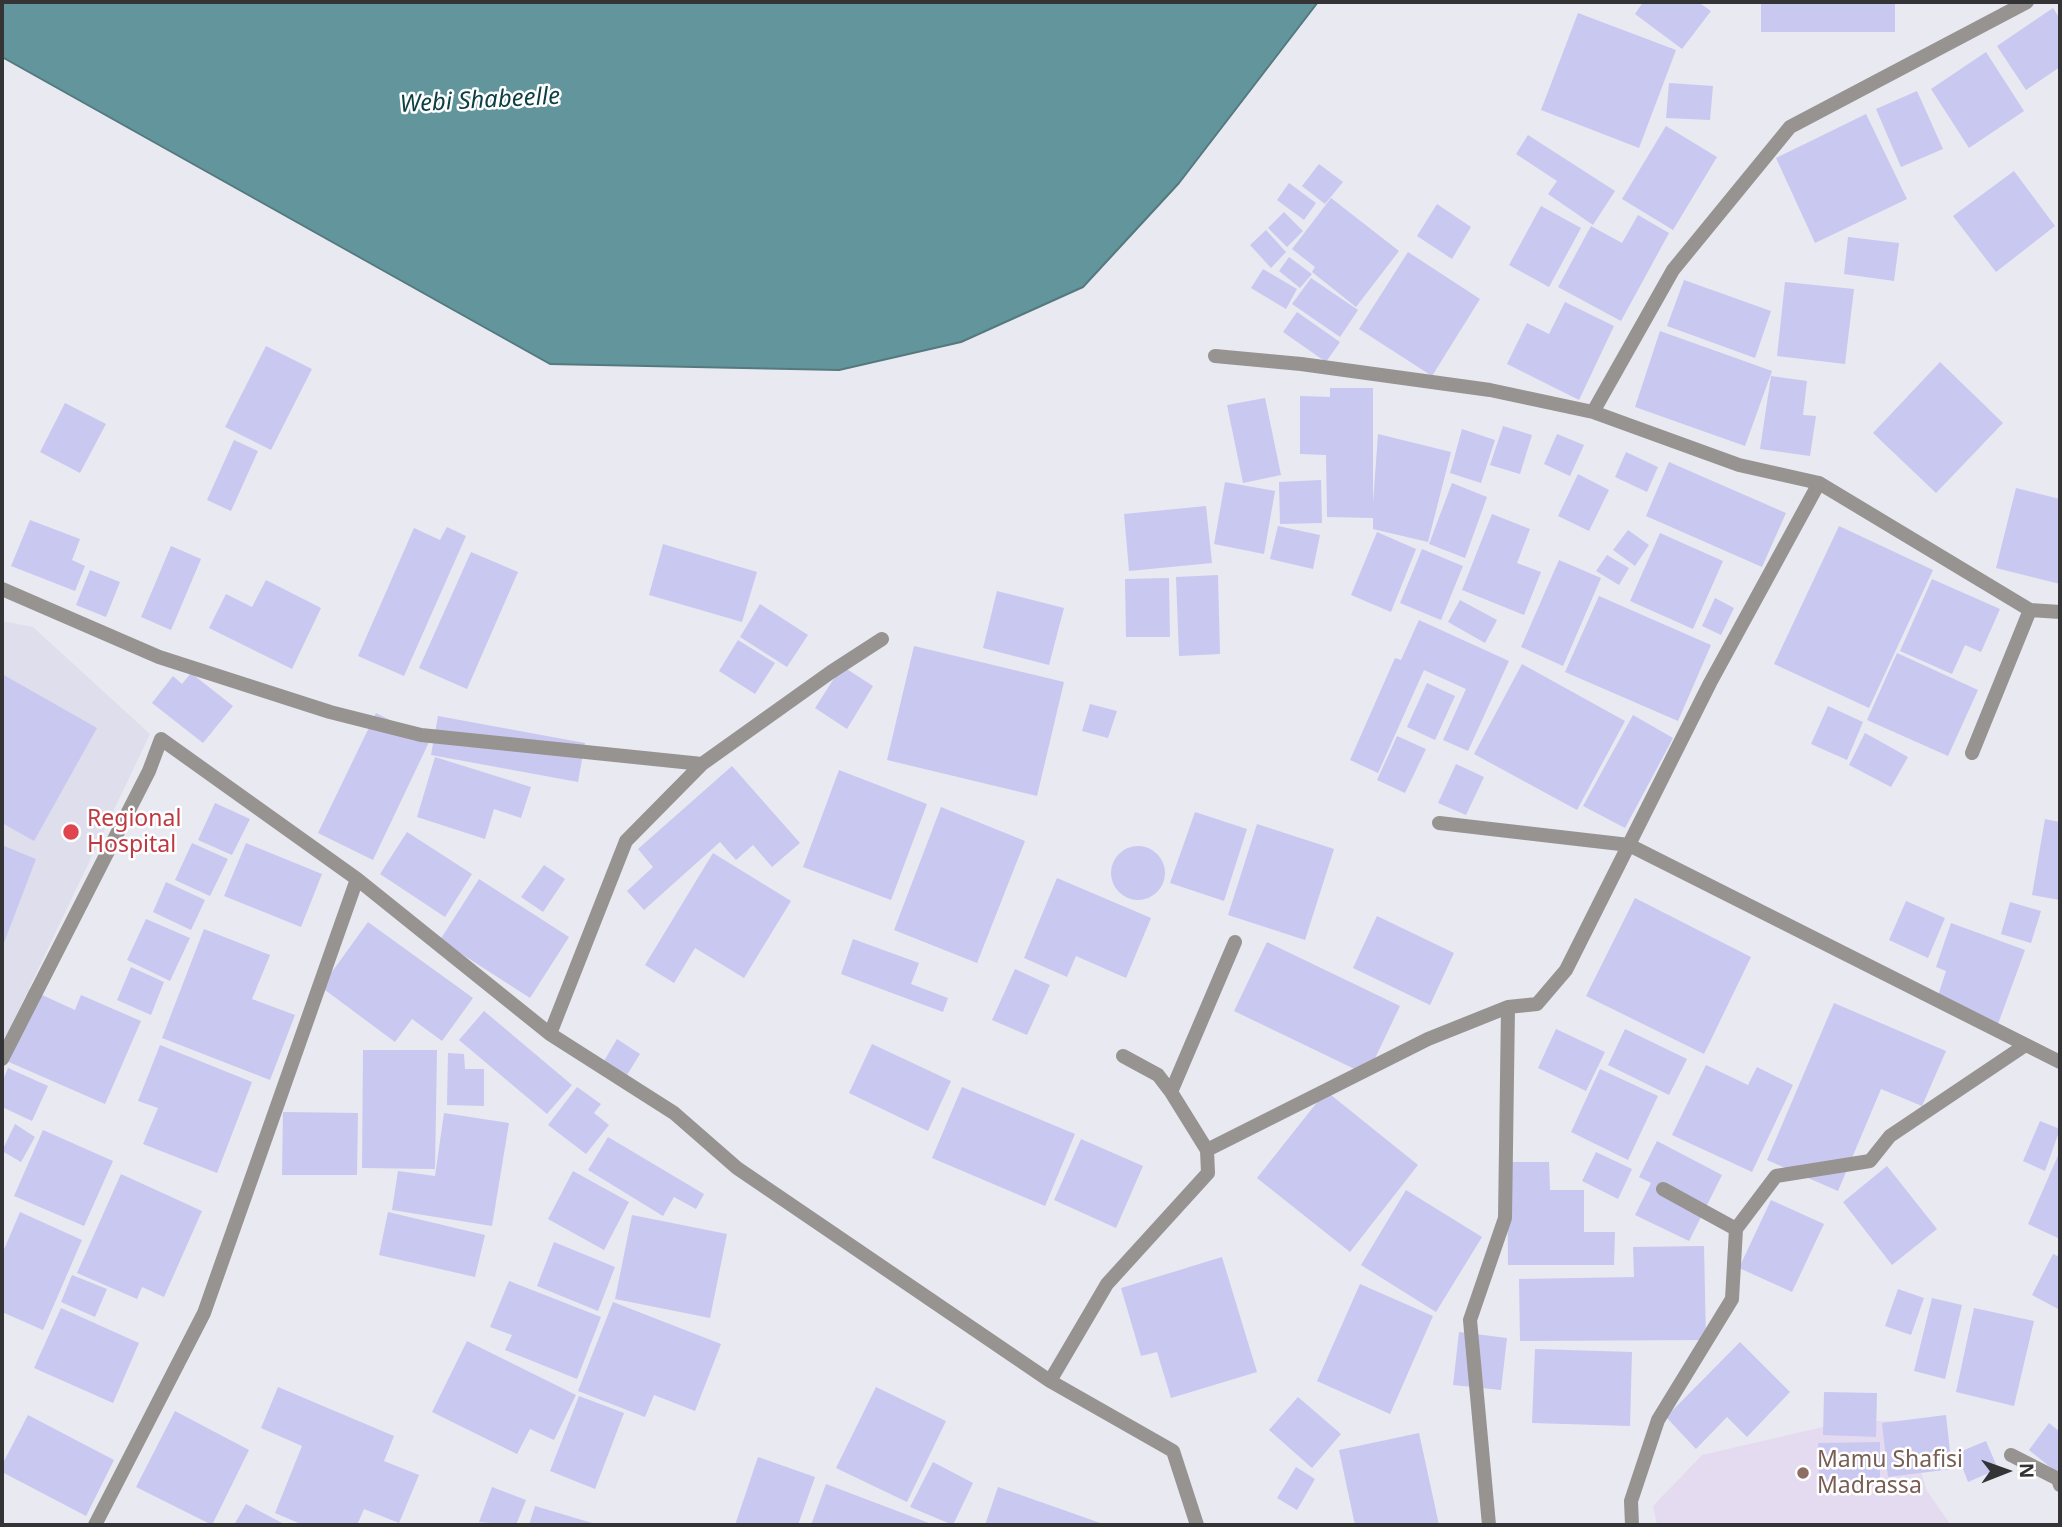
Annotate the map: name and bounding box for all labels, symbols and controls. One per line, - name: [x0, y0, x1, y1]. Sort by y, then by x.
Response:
- water label: Webi Shabeelle: [399, 82, 561, 120]
- place label: Regional Hospital: [87, 805, 181, 859]
- marker: Regional Hospital: [61, 822, 81, 842]
- north arrow: [1971, 1436, 2041, 1506]
- place label: Mamu Shafisi Madrassa: [1817, 1446, 1963, 1500]
- text: N: [2014, 1463, 2040, 1479]
- marker: Mamu Shafisi Madrassa: [1795, 1465, 1811, 1481]

